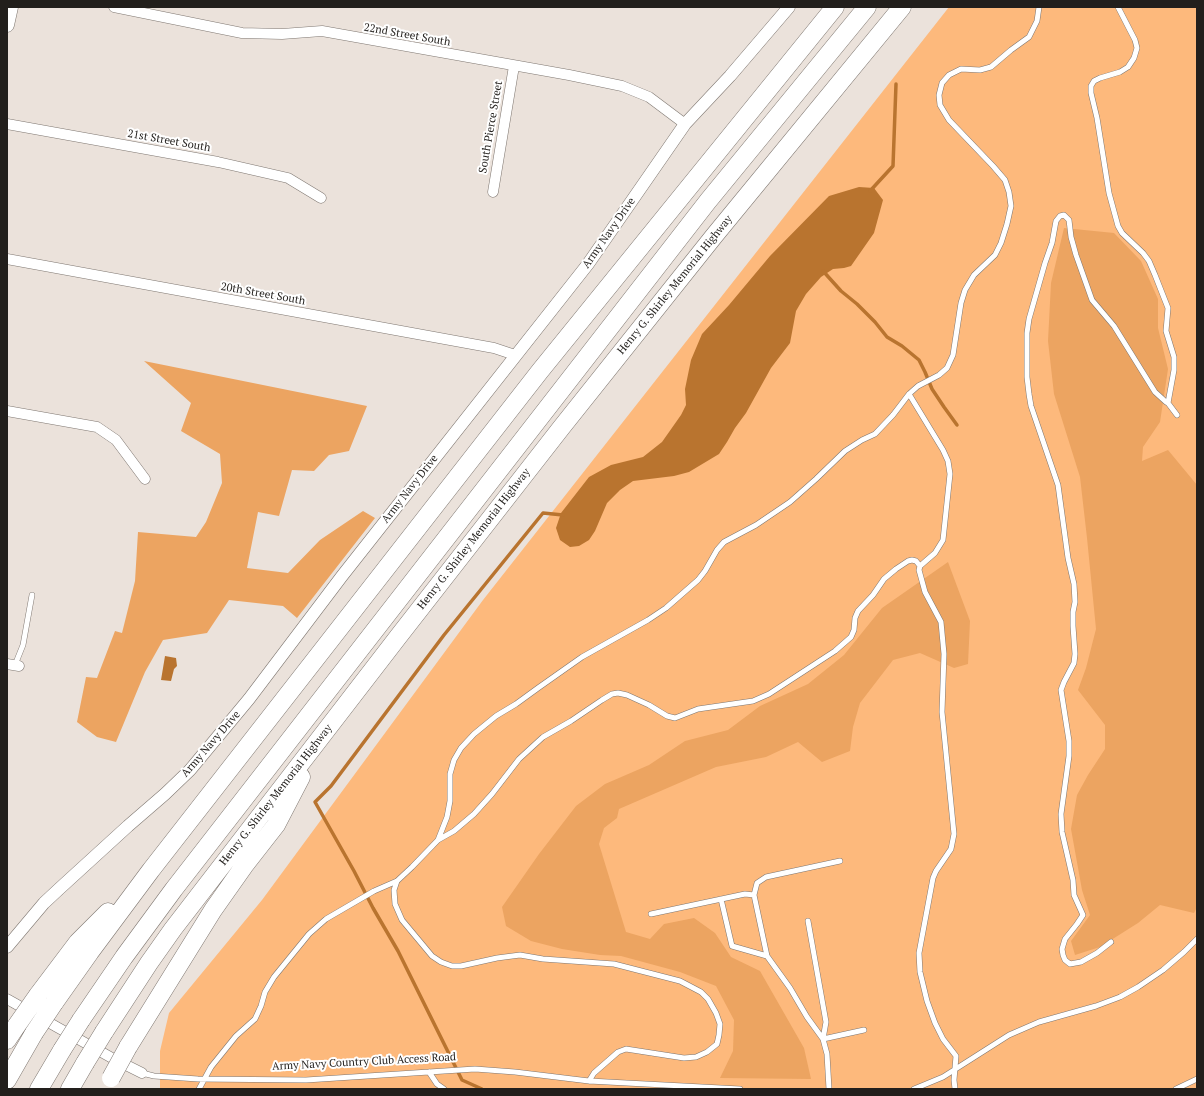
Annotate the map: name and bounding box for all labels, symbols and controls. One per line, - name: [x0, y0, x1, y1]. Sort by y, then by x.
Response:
- street label: 22nd Street South: [363, 21, 451, 49]
- street label: South Pierce Street: [476, 80, 506, 174]
- street label: 21st Street South: [126, 127, 212, 155]
- street label: Army Navy Drive: [580, 195, 638, 271]
- street label: Henry G. Shirley Memorial Highway: [615, 213, 735, 357]
- street label: 20th Street South: [220, 280, 306, 308]
- street label: Army Navy Drive: [379, 452, 441, 526]
- street label: Henry G. Shirley Memorial Highway: [415, 466, 533, 612]
- street label: Army Navy Drive: [179, 708, 243, 780]
- street label: Henry G. Shirley Memorial Highway: [217, 722, 335, 868]
- street label: Army Navy Country Club Access Road: [272, 1051, 456, 1073]

